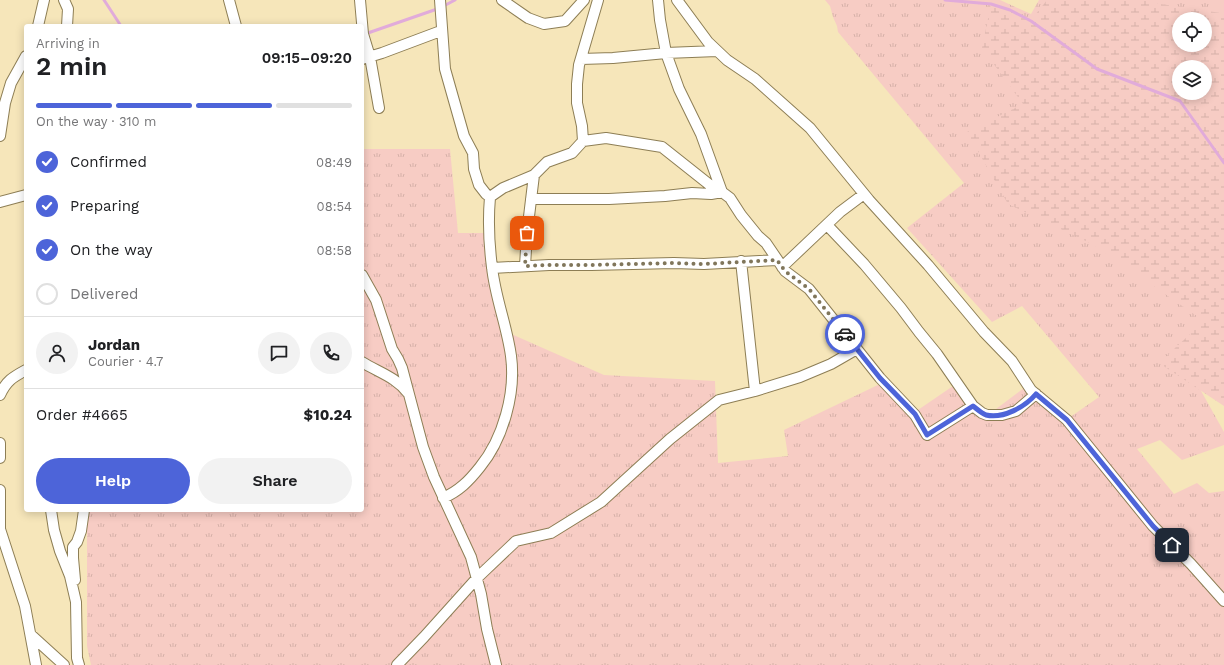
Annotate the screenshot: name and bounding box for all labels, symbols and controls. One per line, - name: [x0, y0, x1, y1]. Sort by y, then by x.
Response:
- map controls: [1172, 12, 1212, 100]
- button: locate: [1172, 12, 1212, 52]
- text: Arriving in: [36, 36, 100, 51]
- text: 09:15–09:20: [262, 49, 352, 67]
- text: 2 min: [36, 51, 107, 81]
- button: layers: [1172, 60, 1212, 100]
- text: On the way · 310 m: [36, 114, 156, 129]
- icon: check: [36, 151, 58, 173]
- text: Confirmed: [70, 153, 147, 171]
- text: 08:49: [316, 155, 352, 170]
- icon: check: [36, 195, 58, 217]
- text: Preparing: [70, 197, 139, 215]
- text: 08:54: [317, 199, 352, 214]
- pin: [510, 216, 544, 250]
- icon: bag: [516, 222, 538, 244]
- icon: check: [36, 239, 58, 261]
- text: On the way: [70, 241, 152, 259]
- text: 08:58: [316, 243, 352, 258]
- text: Delivered: [70, 285, 138, 303]
- courier: [825, 314, 865, 354]
- icon: car: [834, 323, 856, 345]
- button: person: [36, 332, 78, 374]
- button: chat: [258, 332, 300, 374]
- button: phone: [310, 332, 352, 374]
- text: Jordan: [88, 336, 140, 354]
- text: Courier · 4.7: [88, 354, 163, 369]
- text: Order #4665: [36, 406, 128, 424]
- text: $10.24: [304, 406, 352, 424]
- button: Help: [36, 458, 190, 504]
- button: Share: [198, 458, 352, 504]
- pin: [1155, 528, 1189, 562]
- icon: home: [1161, 534, 1183, 556]

